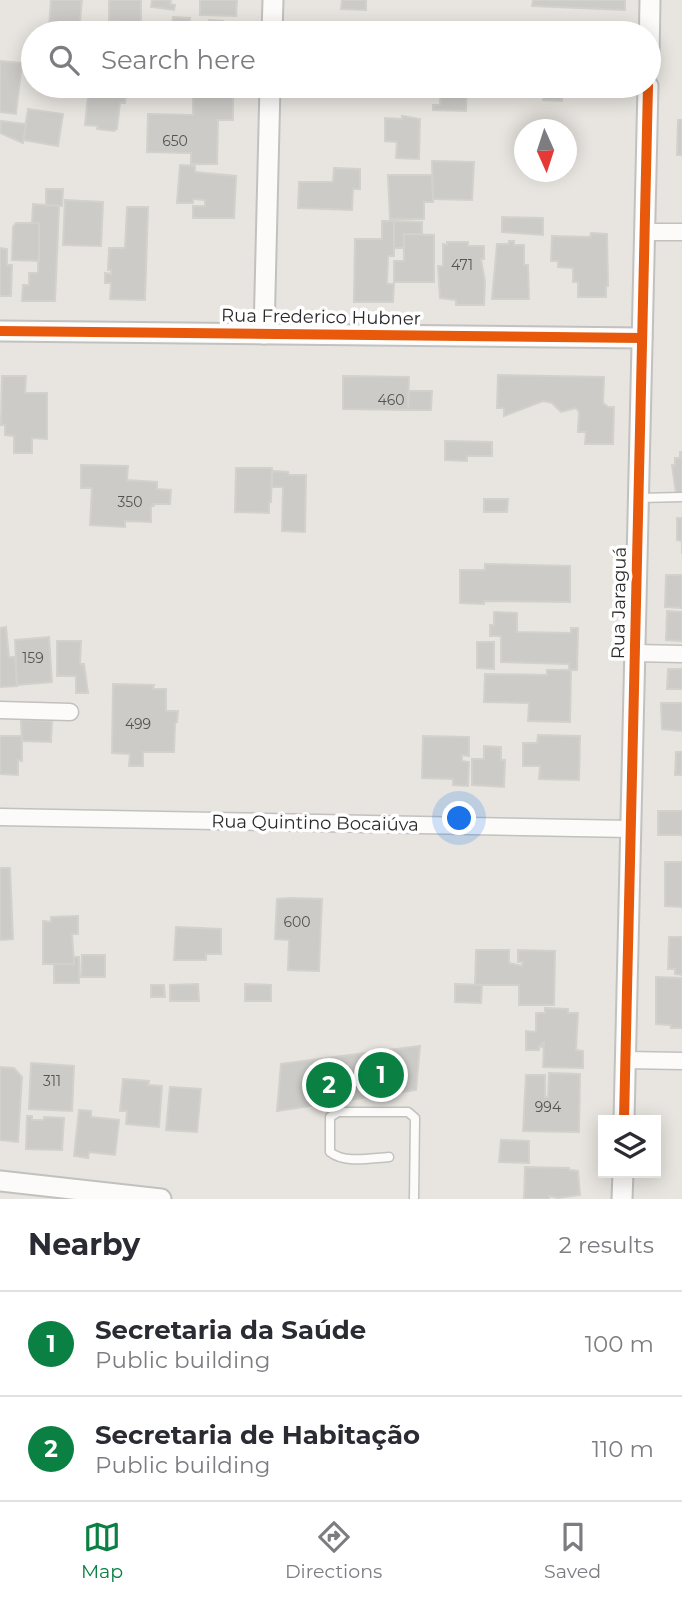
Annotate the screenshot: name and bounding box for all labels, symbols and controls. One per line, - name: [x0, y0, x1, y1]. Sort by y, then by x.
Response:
- search box: [21, 21, 661, 98]
- icon: search: [45, 41, 83, 79]
- text: Search here: [101, 44, 256, 76]
- north arrow: [514, 119, 577, 182]
- house number: 650: [162, 132, 188, 150]
- house number: 471: [451, 256, 473, 274]
- street label: Rua Frederico Hubner: [221, 304, 421, 330]
- house number: 460: [377, 391, 405, 409]
- house number: 350: [118, 493, 142, 511]
- street label: Rua Jaraguá: [607, 547, 631, 659]
- house number: 159: [22, 649, 44, 667]
- house number: 499: [125, 715, 151, 733]
- your location: [442, 801, 476, 835]
- street label: Rua Quintino Bocaiúva: [211, 810, 419, 836]
- house number: 600: [283, 913, 311, 931]
- pin: 1: [358, 1049, 404, 1101]
- pin: 2: [306, 1059, 352, 1111]
- house number: 311: [43, 1072, 61, 1090]
- house number: 994: [535, 1098, 562, 1116]
- map controls: [598, 1115, 661, 1178]
- button: layers: [598, 1115, 661, 1178]
- text: Nearby: [28, 1226, 140, 1263]
- text: 2 results: [559, 1231, 654, 1259]
- text: Secretaria da Saúde: [95, 1314, 366, 1346]
- text: 1: [46, 1330, 56, 1358]
- text: 100 m: [585, 1330, 654, 1358]
- text: Public building: [95, 1346, 270, 1374]
- text: Secretaria de Habitação: [95, 1419, 420, 1451]
- text: 2: [44, 1435, 58, 1463]
- text: 110 m: [592, 1435, 654, 1463]
- text: Public building: [95, 1451, 270, 1479]
- tab: Map: [81, 1518, 123, 1583]
- tab: Directions: [285, 1518, 382, 1583]
- tab: Saved: [544, 1518, 601, 1583]

